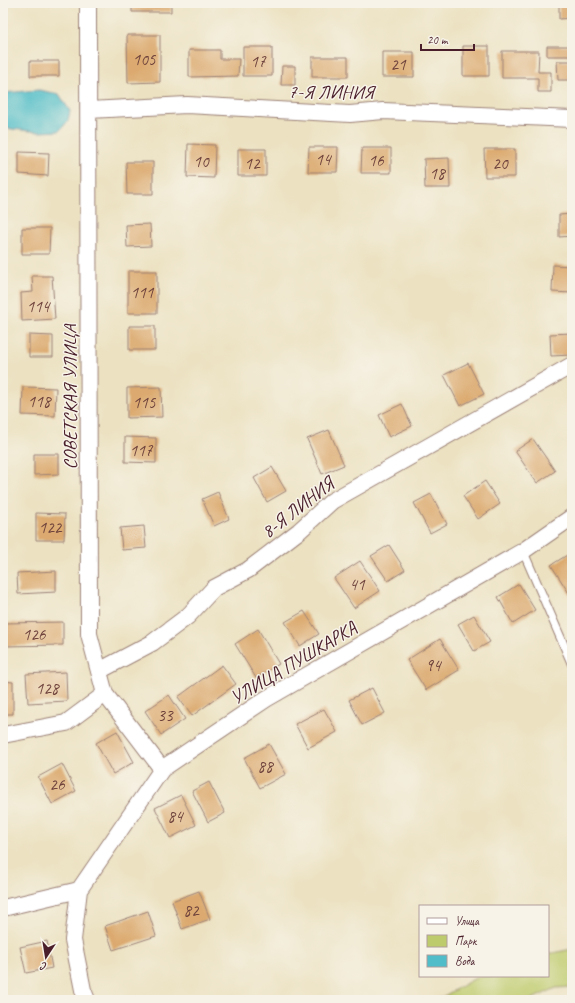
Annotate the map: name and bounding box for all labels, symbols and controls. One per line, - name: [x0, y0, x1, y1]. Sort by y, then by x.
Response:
- scale bar: [421, 26, 474, 52]
- text: 20 m: [427, 32, 449, 48]
- house number: 105: [133, 49, 157, 70]
- house number: 17: [250, 51, 267, 72]
- house number: 21: [390, 54, 407, 75]
- street label: 7-Я ЛИНИЯ: [288, 80, 376, 104]
- house number: 14: [315, 149, 333, 170]
- house number: 16: [368, 150, 385, 171]
- house number: 10: [193, 151, 210, 172]
- house number: 12: [244, 153, 261, 174]
- house number: 20: [492, 153, 509, 174]
- house number: 18: [429, 163, 447, 184]
- house number: 111: [131, 282, 155, 303]
- house number: 114: [27, 296, 52, 317]
- street label: СОВЕТСКАЯ УЛИЦА: [58, 323, 82, 469]
- house number: 118: [28, 391, 53, 412]
- house number: 115: [133, 392, 157, 413]
- house number: 117: [130, 440, 154, 461]
- street label: 8-Я ЛИНИЯ: [257, 470, 341, 544]
- house number: 122: [39, 517, 63, 538]
- house number: 41: [349, 574, 366, 595]
- street label: УЛИЦА ПУШКАРКА: [226, 616, 361, 710]
- house number: 126: [23, 624, 47, 645]
- house number: 94: [425, 655, 443, 676]
- house number: 128: [36, 678, 61, 699]
- house number: 33: [157, 705, 174, 726]
- house number: 88: [257, 756, 275, 777]
- house number: 26: [49, 774, 66, 795]
- house number: 84: [167, 806, 185, 827]
- house number: 82: [183, 900, 200, 921]
- legend: [419, 905, 549, 977]
- text: Улица: [455, 913, 480, 929]
- text: Парк: [455, 933, 478, 949]
- north arrow: [26, 937, 66, 977]
- text: Вода: [455, 953, 476, 969]
- text: С: [38, 959, 48, 974]

